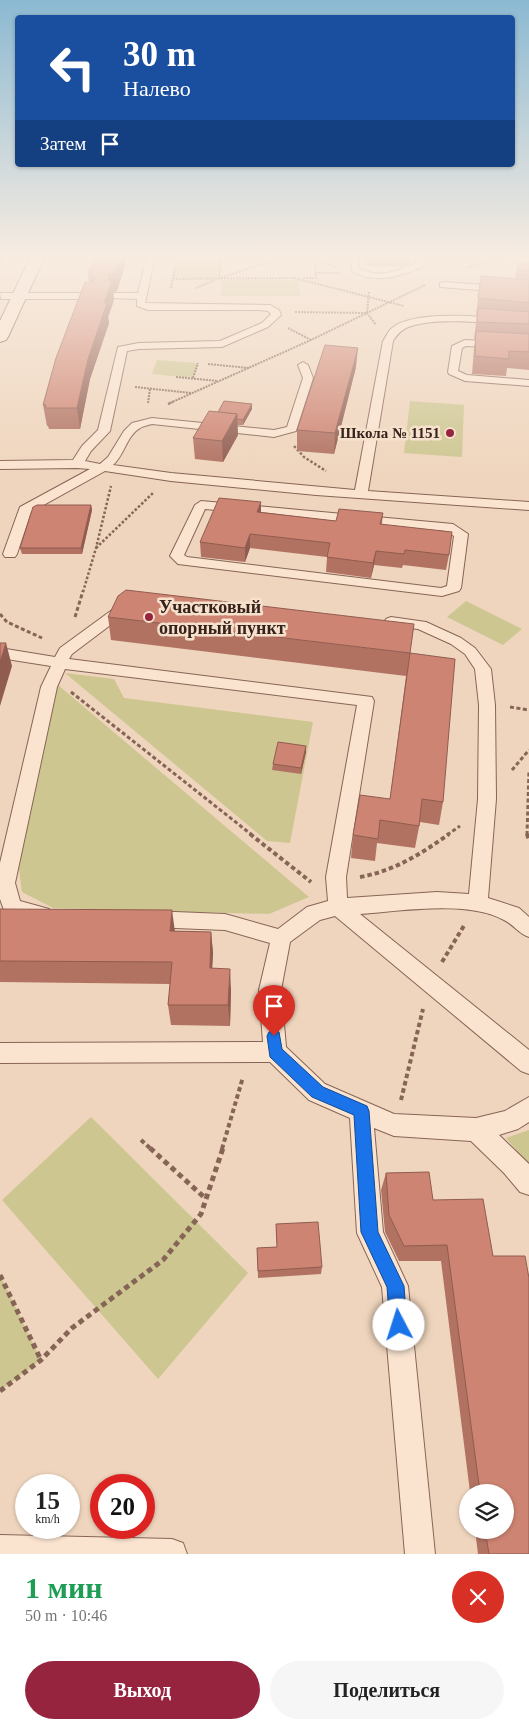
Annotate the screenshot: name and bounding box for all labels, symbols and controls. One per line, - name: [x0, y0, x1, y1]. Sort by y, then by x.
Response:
- icon: left: [40, 35, 105, 100]
- text: 30 m: [123, 35, 196, 74]
- text: Налево: [123, 76, 191, 101]
- icon: arrive: [96, 130, 124, 158]
- text: Затем: [40, 133, 86, 154]
- place label: Школа № 1151: [340, 425, 440, 441]
- marker: Школа № 1151: [444, 427, 456, 439]
- place label: Участковый опорный пункт: [159, 597, 286, 638]
- marker: Участковый опорный пункт: [143, 611, 155, 623]
- pin: [253, 985, 295, 1036]
- icon: arrive: [260, 992, 288, 1020]
- position arrow: [372, 1298, 424, 1350]
- speed limit sign: 20: [90, 1474, 155, 1539]
- map controls: [459, 1484, 514, 1539]
- button: layers: [459, 1484, 514, 1539]
- text: 15: [35, 1487, 60, 1514]
- text: km/h: [35, 1512, 60, 1526]
- text: 1 мин: [25, 1571, 103, 1604]
- button: close: [452, 1571, 504, 1623]
- text: 50 m · 10:46: [25, 1607, 107, 1624]
- button: Выход: [25, 1661, 260, 1719]
- button: Поделиться: [270, 1661, 504, 1719]

